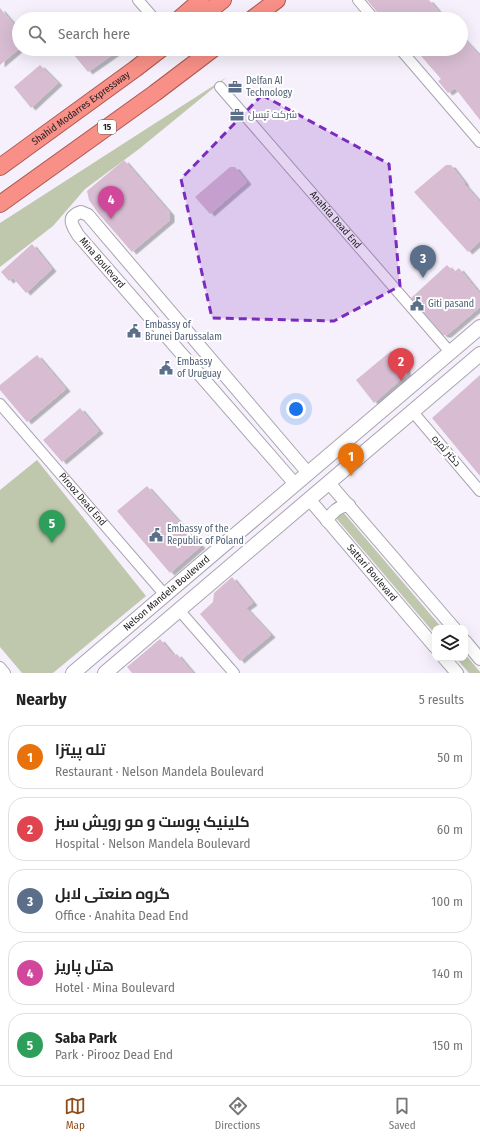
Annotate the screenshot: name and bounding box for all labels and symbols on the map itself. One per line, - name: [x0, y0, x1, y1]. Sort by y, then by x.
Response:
- street label: Shahid Modarres Expressway: [30, 68, 133, 148]
- place label: Delfan AI Technology: [246, 75, 293, 99]
- office icon: Delfan AI Technology: [227, 79, 243, 95]
- office icon: شرکت تپسل: [229, 107, 245, 123]
- place label: شرکت تپسل: [248, 109, 297, 121]
- road number: 15: [98, 120, 116, 134]
- pin: 4: [98, 186, 124, 219]
- street label: Anahita Dead End: [307, 189, 364, 251]
- street label: Mina Boulevard: [77, 235, 127, 291]
- pin: 3: [410, 245, 436, 278]
- public building icon: Giti pasand: [409, 296, 425, 312]
- place label: Giti pasand: [428, 298, 474, 310]
- place label: Embassy of Brunei Darussalam: [145, 319, 222, 343]
- public building icon: Embassy of Brunei Darussalam: [126, 323, 142, 339]
- pin: 2: [388, 348, 414, 381]
- place label: Embassy of Uruguay: [177, 356, 222, 380]
- public building icon: Embassy of Uruguay: [158, 360, 174, 376]
- your location: [286, 399, 306, 419]
- street label: دکتر ثمره: [429, 433, 463, 469]
- pin: 1: [338, 443, 364, 476]
- street label: Pirooz Dead End: [56, 470, 109, 528]
- pin: 5: [39, 510, 65, 543]
- place label: Embassy of the Republic of Poland: [167, 523, 244, 547]
- public building icon: Embassy of the Republic of Poland: [148, 527, 164, 543]
- street label: Sattari Boulevard: [344, 542, 399, 604]
- street label: Nelson Mandela Boulevard: [121, 553, 212, 633]

